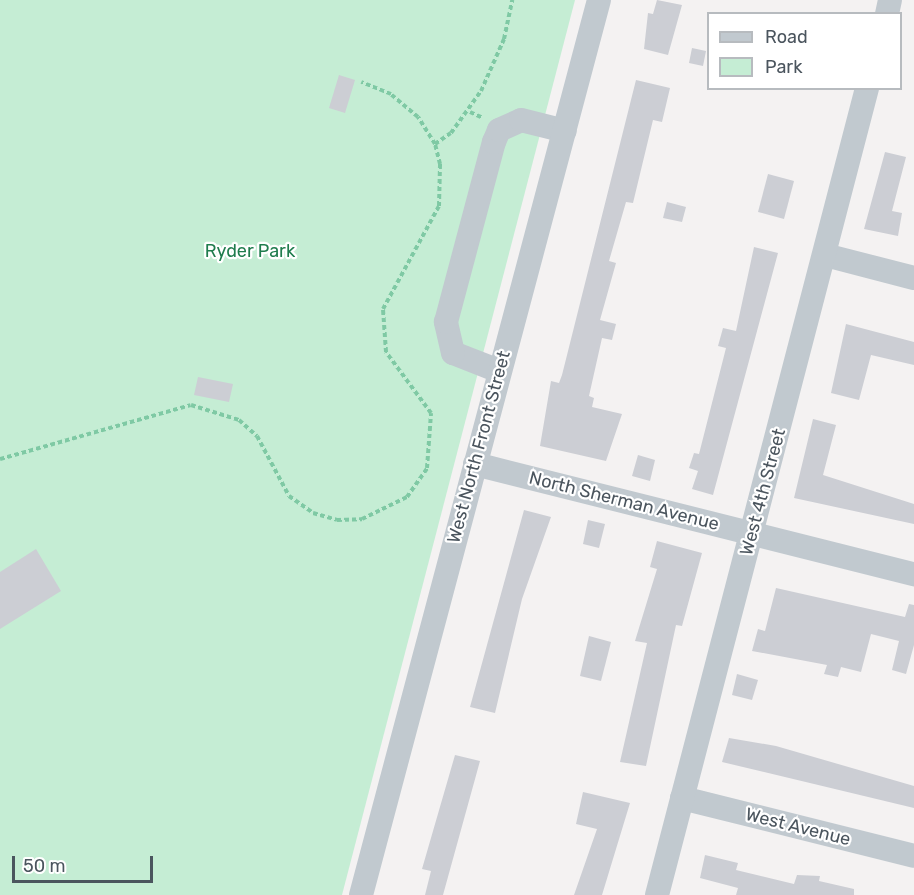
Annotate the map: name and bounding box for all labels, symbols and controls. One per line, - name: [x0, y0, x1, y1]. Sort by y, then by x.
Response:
- legend: [707, 12, 902, 90]
- text: Road: [765, 26, 808, 48]
- text: Park: [765, 56, 802, 78]
- park label: Ryder Park: [205, 240, 295, 262]
- street label: West North Front Street: [443, 348, 515, 546]
- street label: West 4th Street: [736, 426, 790, 558]
- street label: North Sherman Avenue: [527, 467, 721, 535]
- street label: West Avenue: [743, 803, 853, 851]
- scale bar: [15, 844, 156, 882]
- text: 50 m: [23, 855, 66, 877]

